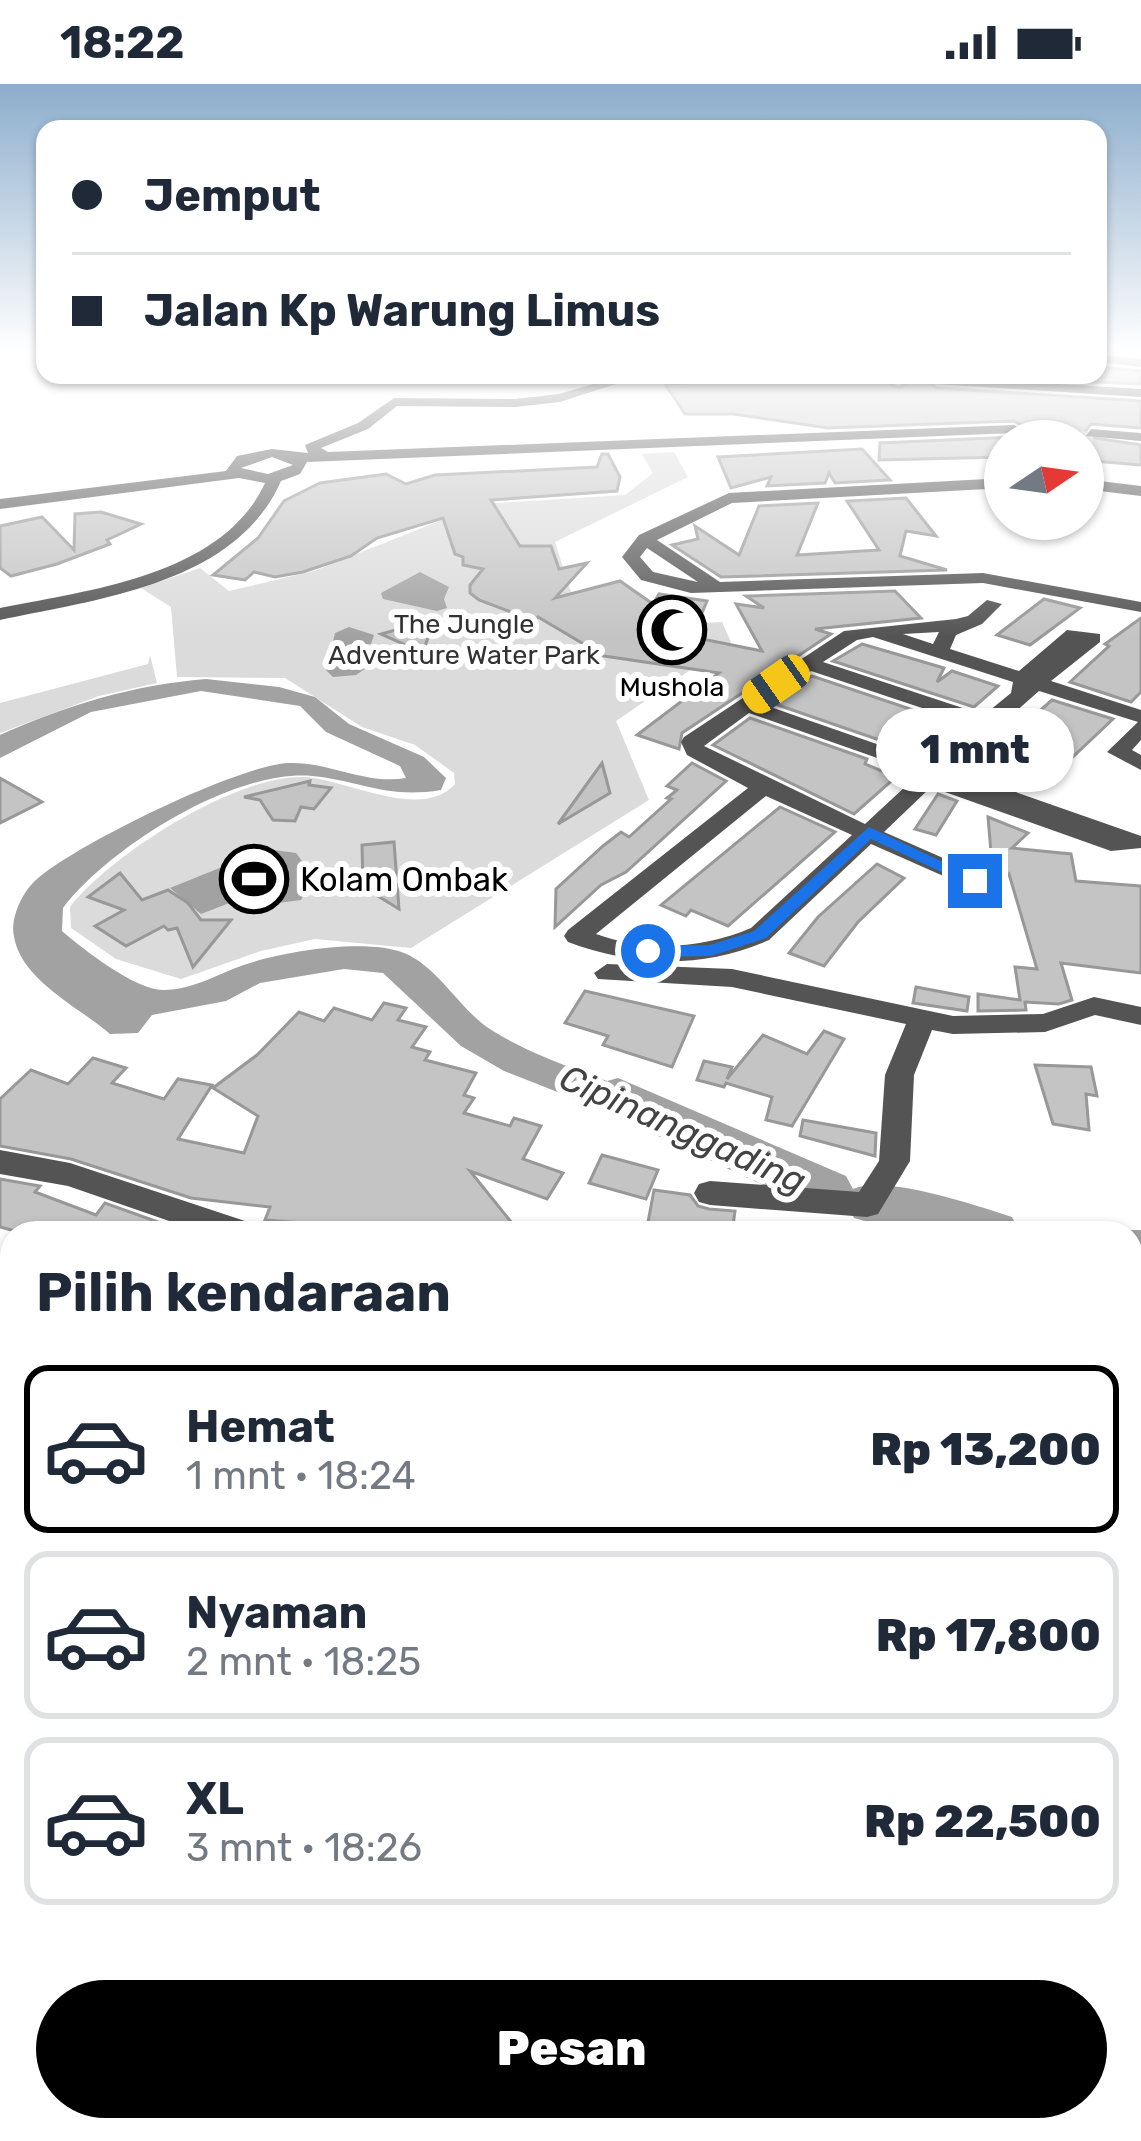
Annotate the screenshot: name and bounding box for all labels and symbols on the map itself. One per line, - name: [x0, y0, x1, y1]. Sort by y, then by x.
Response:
- north arrow: [984, 420, 1104, 540]
- mosque icon: Mushola: [637, 595, 707, 665]
- park label: The Jungle Adventure Water Park: [328, 608, 600, 671]
- car: [736, 649, 816, 719]
- place label: Mushola: [620, 671, 724, 703]
- callout: 1 mnt: [876, 707, 1074, 791]
- sports icon: Kolam Ombak: [219, 844, 289, 914]
- route end: [948, 854, 1002, 908]
- place label: Kolam Ombak: [300, 860, 508, 899]
- route start: [621, 924, 675, 978]
- water label: Cipinanggading: [553, 1055, 813, 1203]

